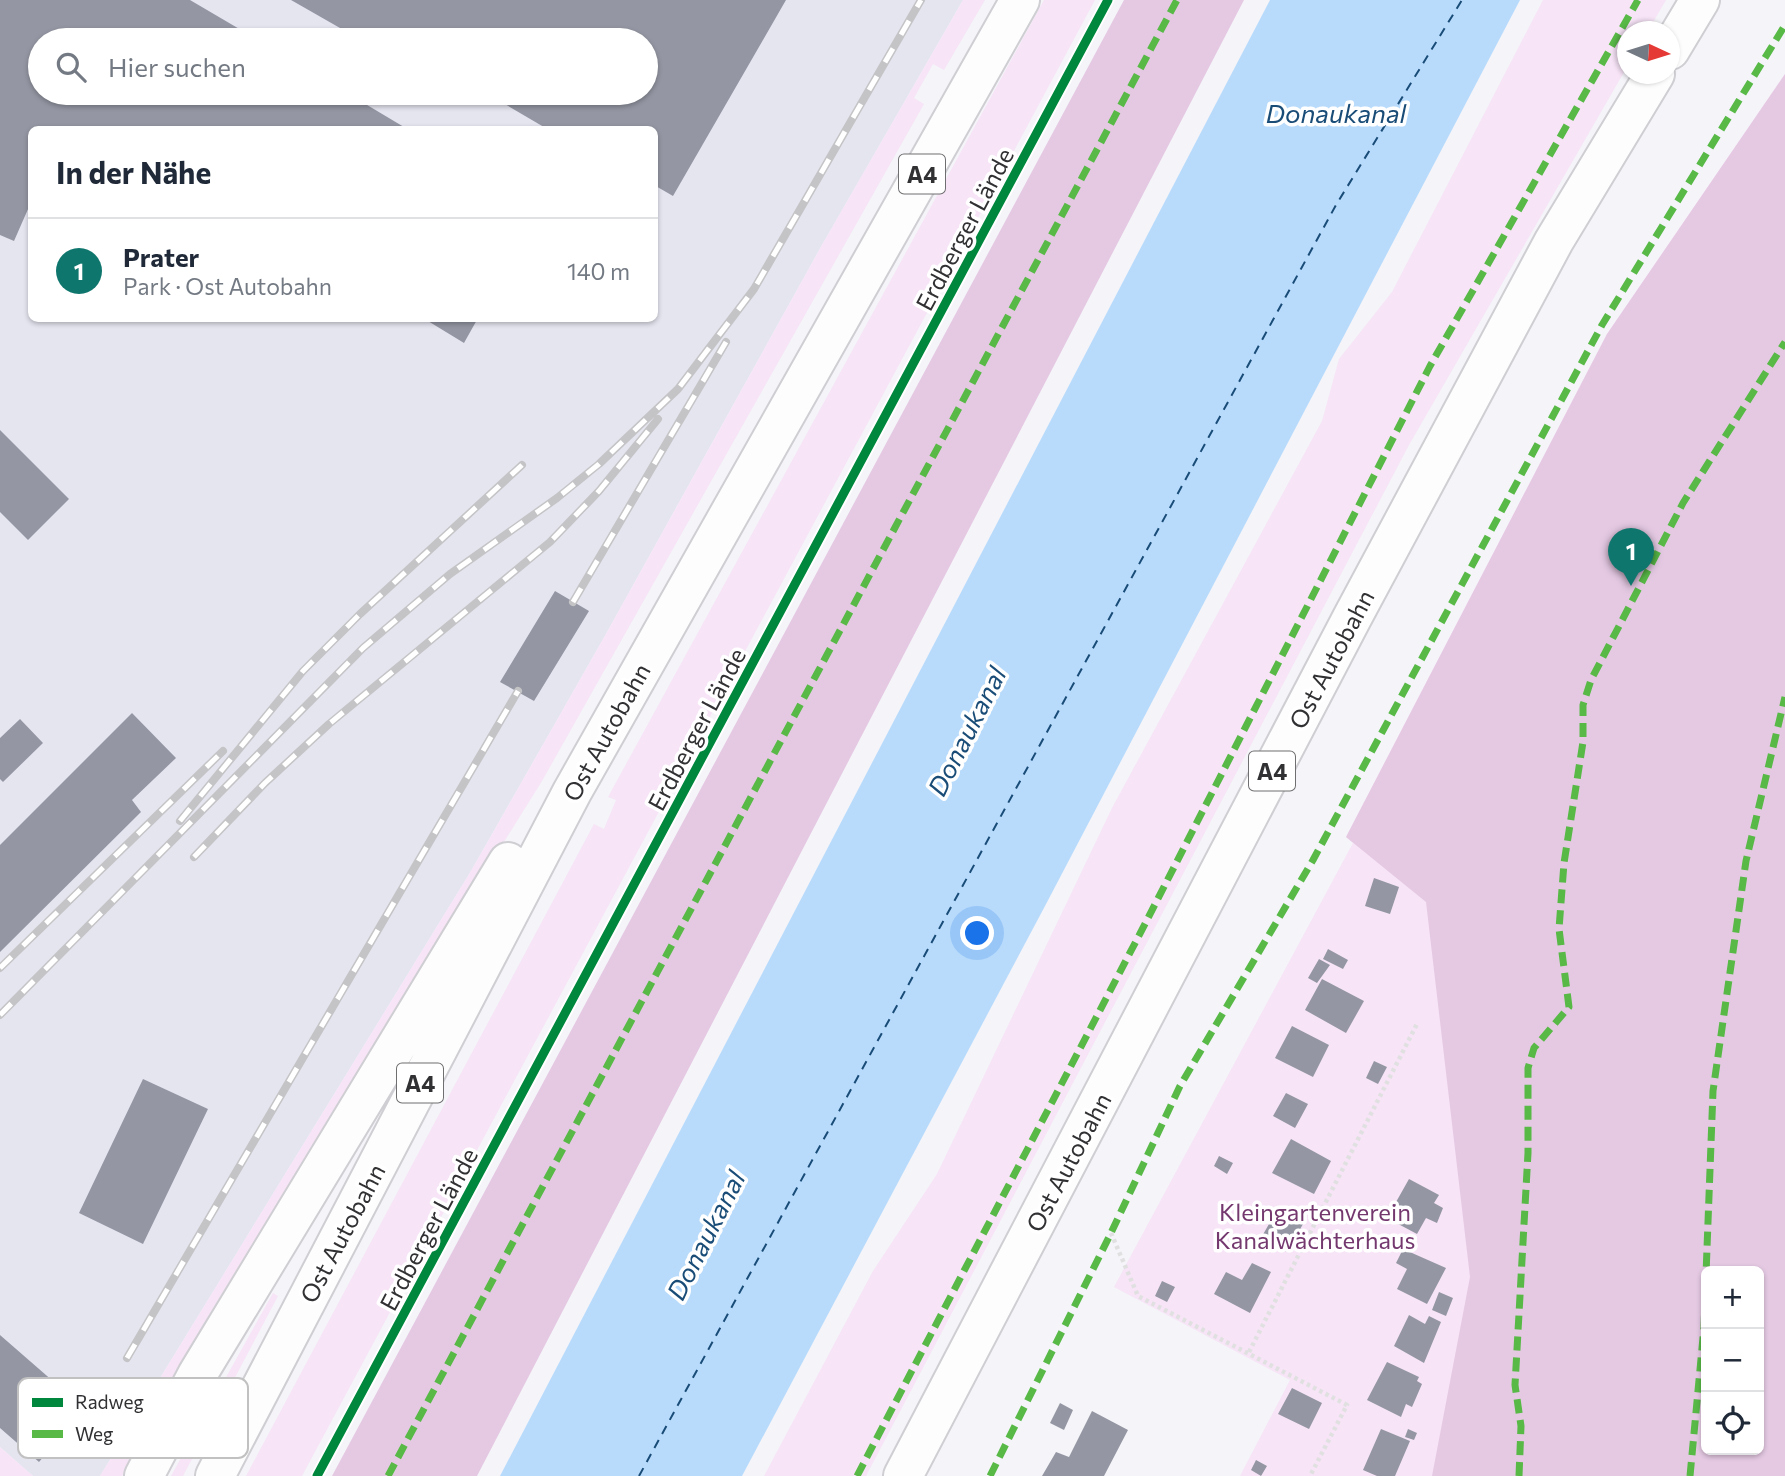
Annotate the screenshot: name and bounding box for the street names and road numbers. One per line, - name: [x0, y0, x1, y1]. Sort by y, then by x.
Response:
- street label: Erdberger Lände: [909, 143, 1019, 315]
- road number: A4: [899, 154, 945, 194]
- street label: Ost Autobahn: [1282, 585, 1380, 733]
- street label: Erdberger Lände: [641, 643, 751, 815]
- street label: Ost Autobahn: [556, 658, 656, 806]
- road number: A4: [1249, 751, 1295, 790]
- road number: A4: [397, 1064, 443, 1102]
- street label: Ost Autobahn: [1019, 1088, 1117, 1236]
- street label: Erdberger Lände: [373, 1143, 483, 1315]
- street label: Ost Autobahn: [293, 1159, 391, 1307]

